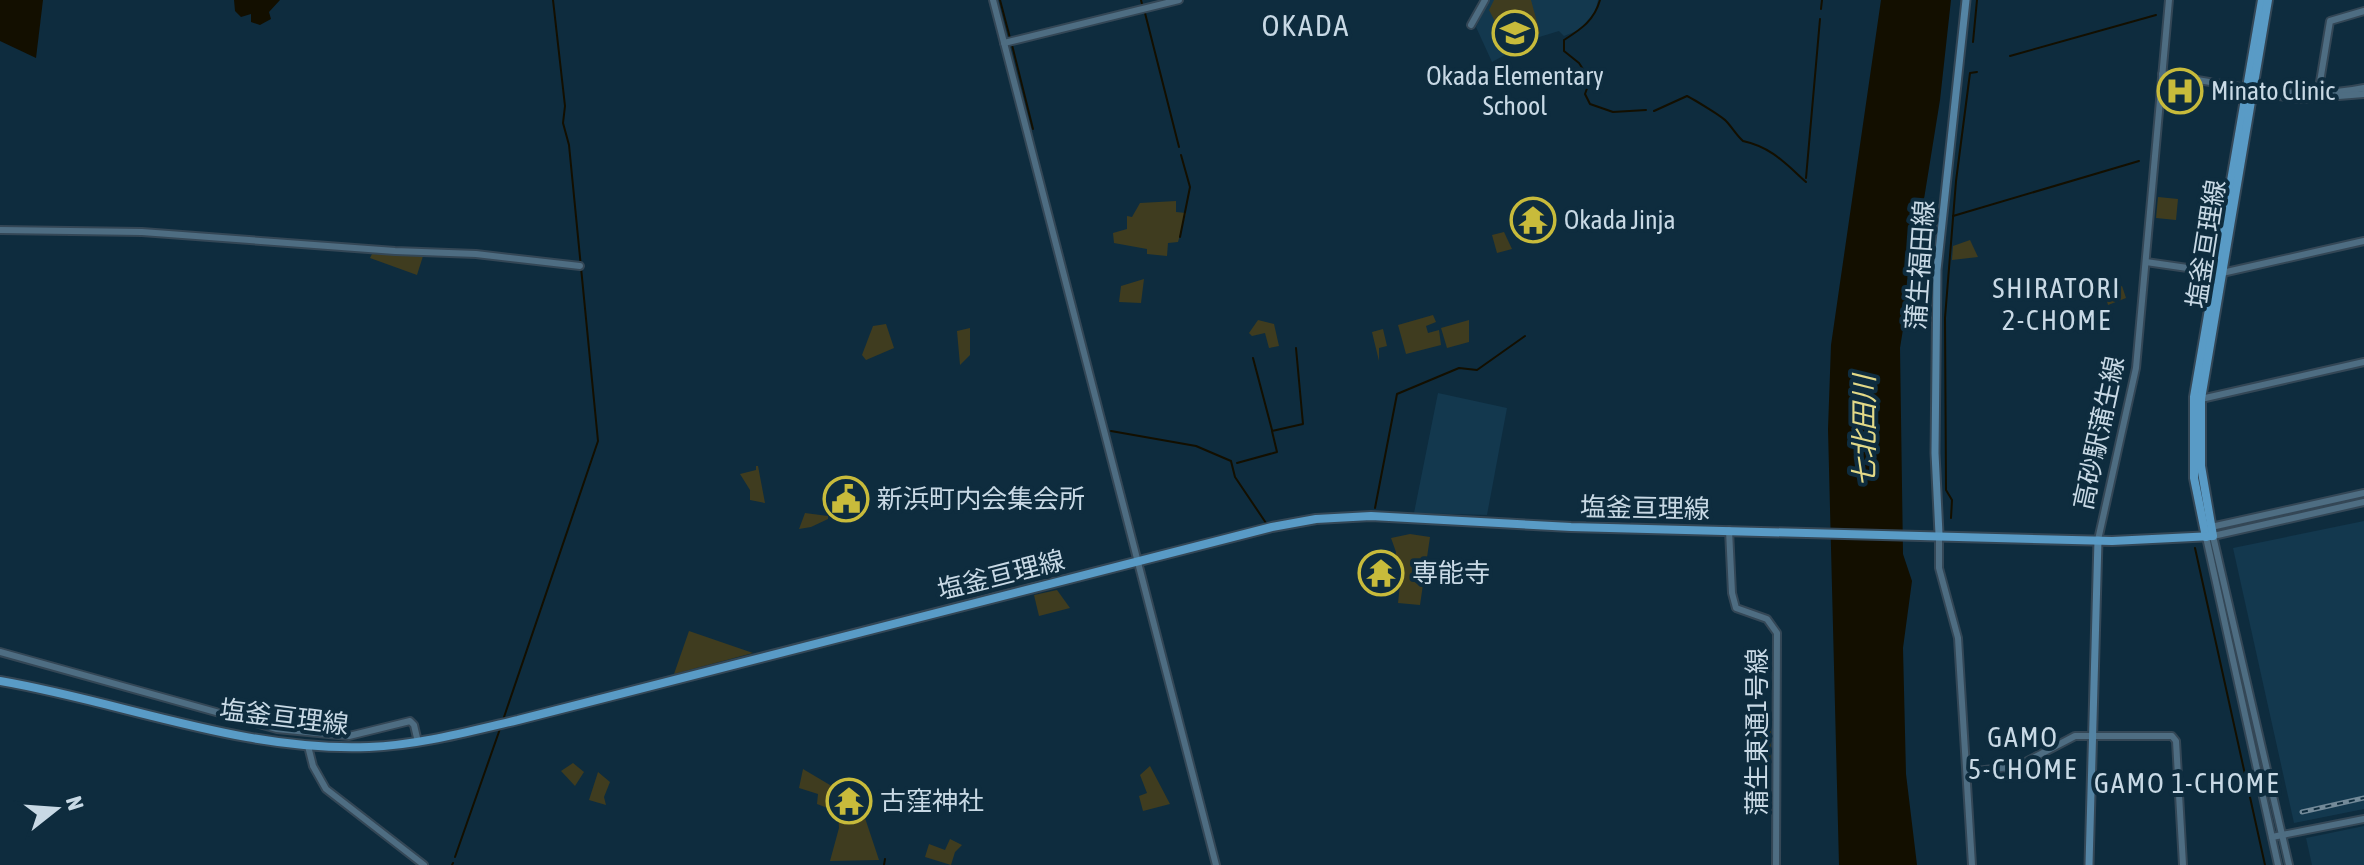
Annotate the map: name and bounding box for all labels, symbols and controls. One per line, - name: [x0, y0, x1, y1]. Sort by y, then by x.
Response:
- district label: OKADA: [1262, 8, 1350, 42]
- school or university icon: Okada Elementary School: [1491, 9, 1539, 57]
- place label: Okada Elementary School: [1426, 61, 1604, 121]
- hospital icon: Minato Clinic: [2156, 67, 2204, 115]
- place label: Minato Clinic: [2211, 76, 2335, 106]
- street label: 塩釜亘理線: [2181, 177, 2231, 311]
- temple icon: Okada Jinja: [1509, 196, 1557, 244]
- street label: 蒲生福田線: [1901, 199, 1939, 331]
- place label: Okada Jinja: [1564, 205, 1676, 235]
- district label: SHIRATORI 2-CHOME: [1993, 272, 2122, 336]
- street label: 高砂駅蒲生線: [2068, 354, 2130, 512]
- water label: 七北田川: [1848, 372, 1880, 487]
- public building icon: 新浜町内会集会所: [822, 475, 870, 523]
- place label: 新浜町内会集会所: [877, 484, 1085, 514]
- street label: 塩釜亘理線: [1580, 492, 1710, 524]
- street label: 塩釜亘理線: [934, 545, 1068, 605]
- temple icon: 専能寺: [1357, 549, 1405, 597]
- place label: 専能寺: [1412, 558, 1490, 588]
- street label: 蒲生東通1号線: [1742, 648, 1772, 816]
- street label: 塩釜亘理線: [218, 694, 350, 740]
- district label: GAMO 5-CHOME: [1968, 721, 2078, 785]
- district label: GAMO 1-CHOME: [2094, 767, 2280, 799]
- north arrow: [16, 769, 96, 849]
- temple icon: 古窪神社: [825, 777, 873, 825]
- place label: 古窪神社: [880, 786, 984, 816]
- text: N: [61, 793, 89, 813]

